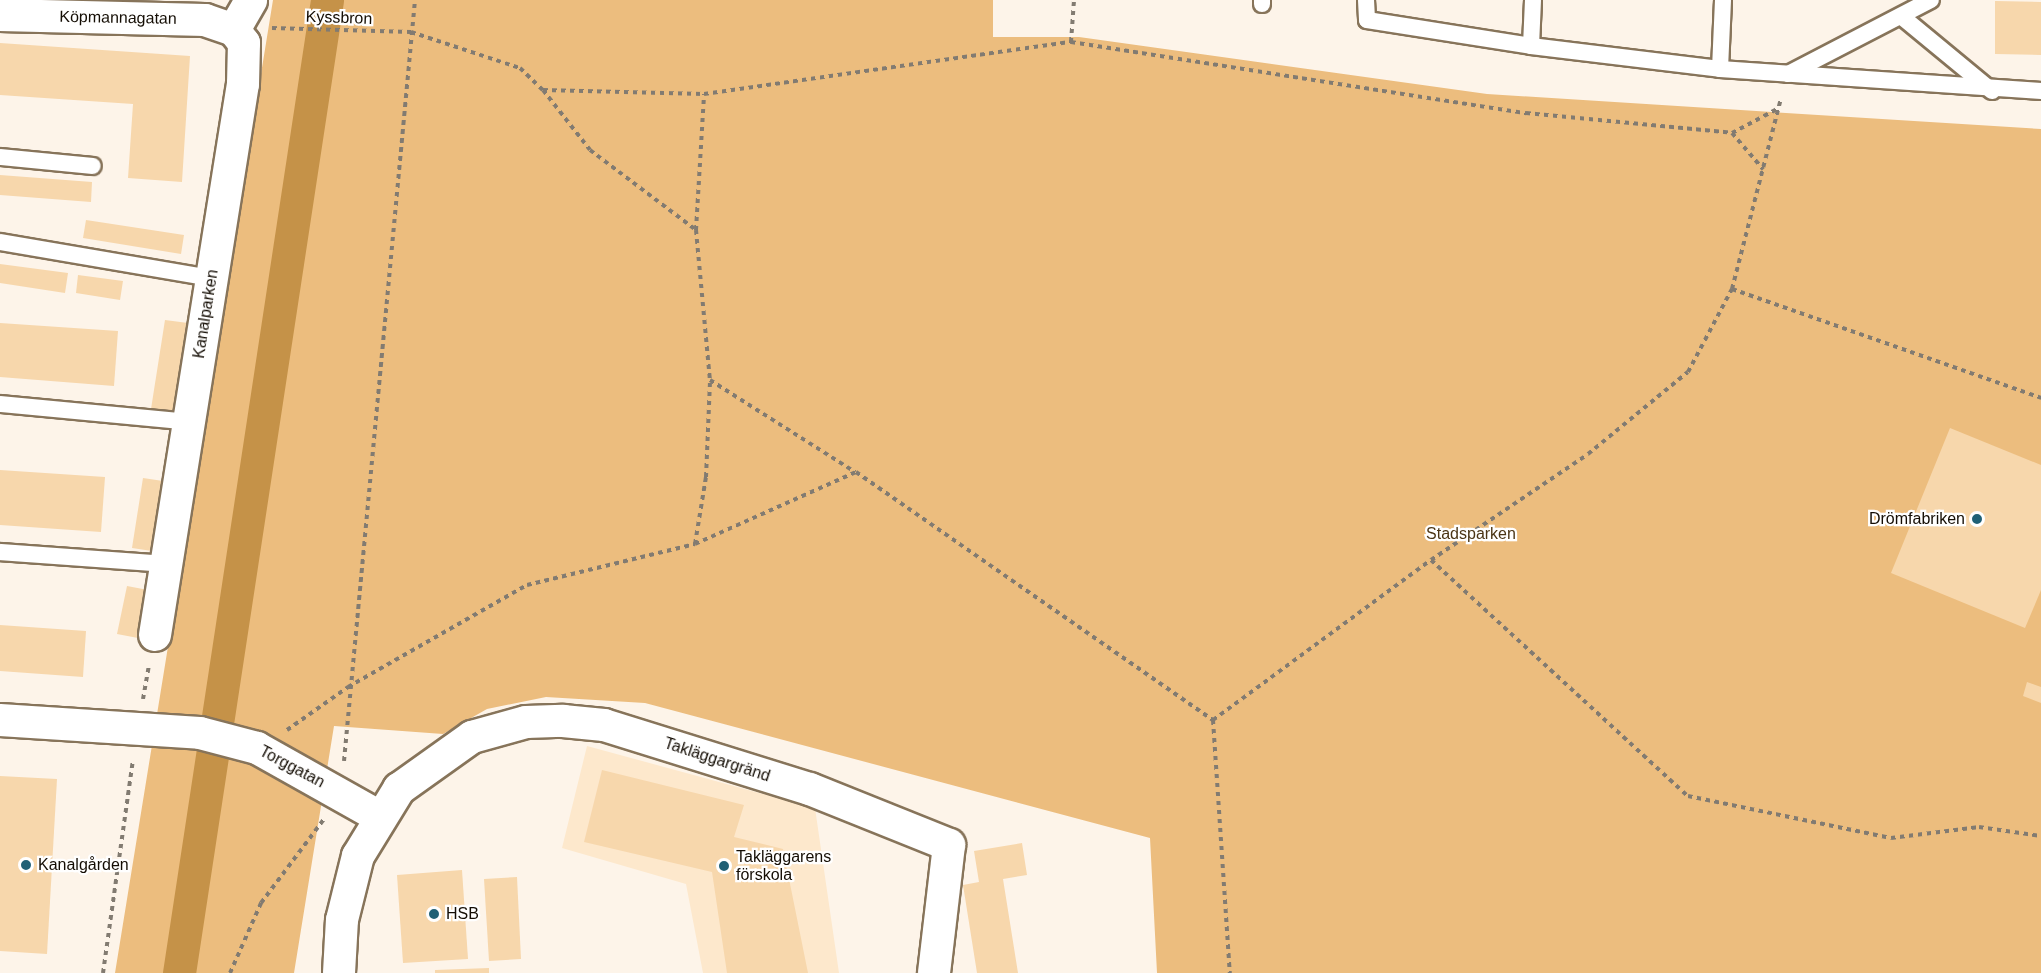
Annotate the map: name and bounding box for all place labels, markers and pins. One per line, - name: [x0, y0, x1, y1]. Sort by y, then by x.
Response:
- place label: Drömfabriken: [1869, 509, 1965, 529]
- marker: Drömfabriken: [1970, 512, 1984, 526]
- place label: Takläggarens förskola: [736, 847, 831, 885]
- place label: Kanalgården: [38, 855, 129, 875]
- marker: Kanalgården: [19, 858, 33, 872]
- marker: Takläggarens förskola: [717, 859, 731, 873]
- place label: HSB: [446, 904, 479, 924]
- marker: HSB: [427, 907, 441, 921]

